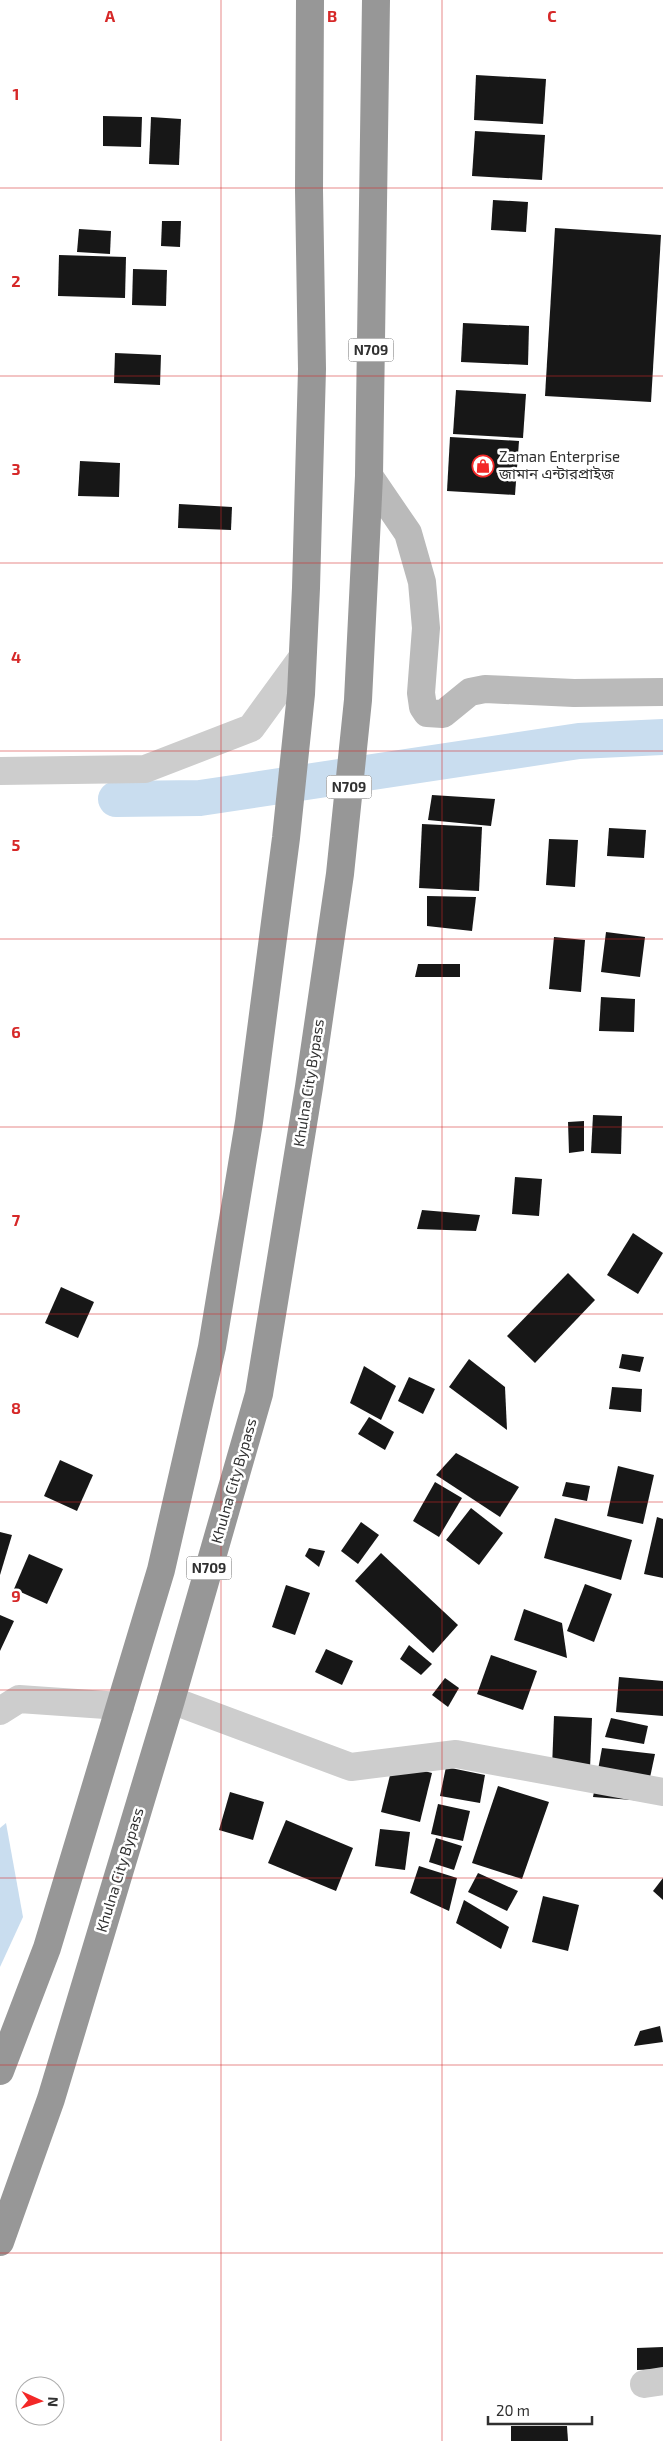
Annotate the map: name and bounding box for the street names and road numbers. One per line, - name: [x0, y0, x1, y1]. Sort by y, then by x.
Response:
- road number: N709: [348, 338, 394, 362]
- road number: N709: [326, 776, 372, 799]
- street label: Khulna City Bypass: [289, 1018, 327, 1148]
- street label: Khulna City Bypass: [207, 1416, 260, 1545]
- road number: N709: [186, 1556, 232, 1580]
- street label: Khulna City Bypass: [92, 1805, 147, 1934]

